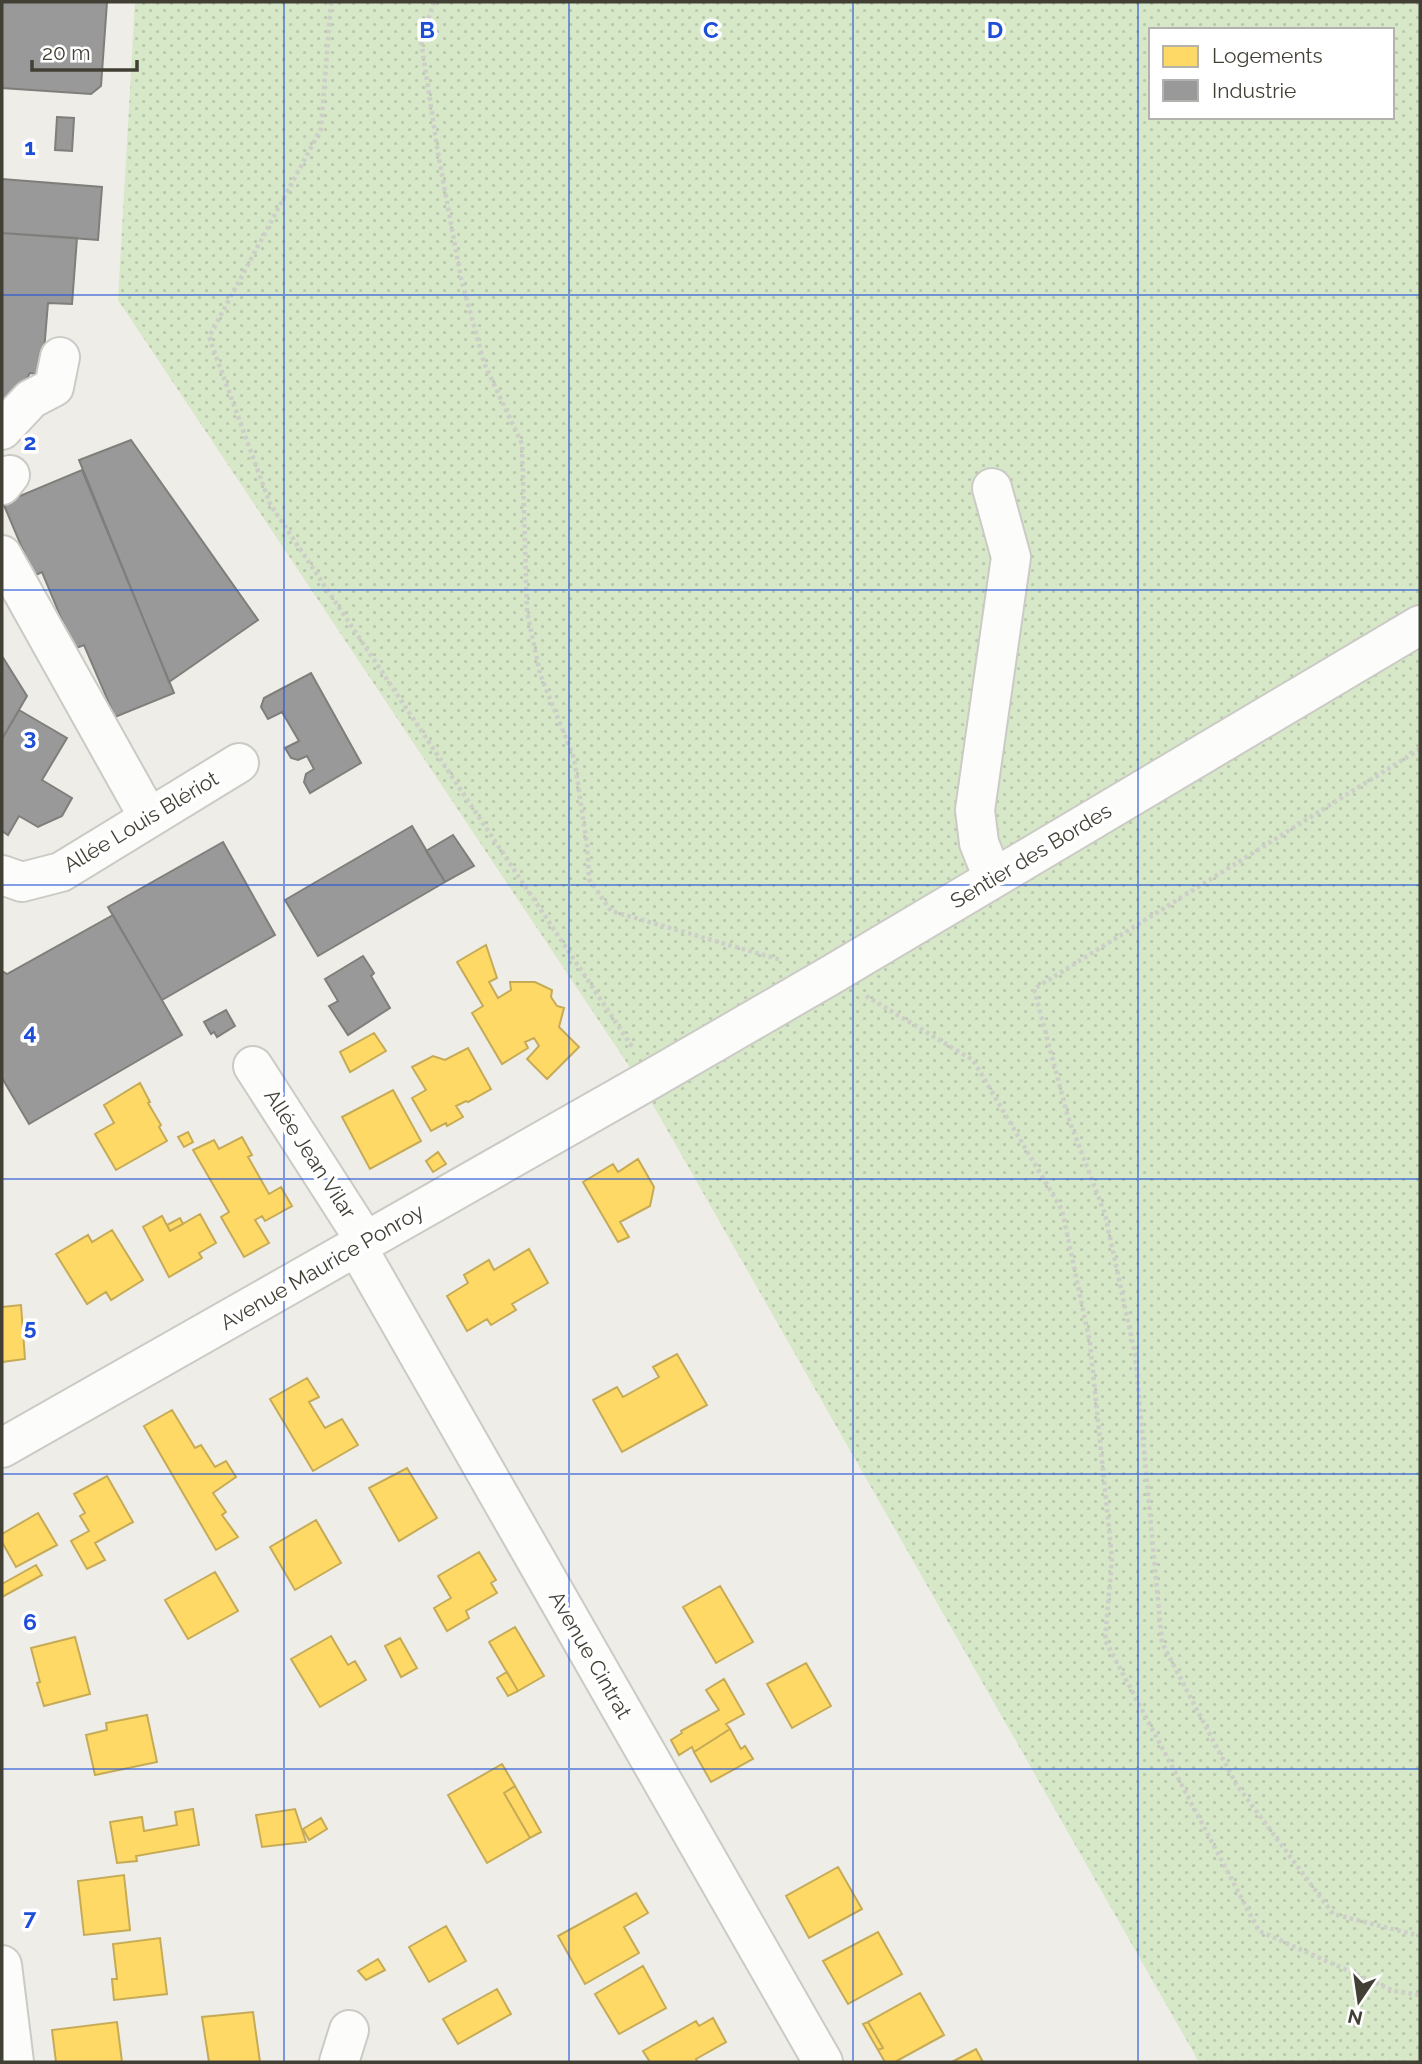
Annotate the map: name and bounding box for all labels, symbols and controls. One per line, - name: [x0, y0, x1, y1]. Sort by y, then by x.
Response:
- text: B: [419, 16, 435, 43]
- text: C: [703, 16, 719, 43]
- text: D: [987, 16, 1003, 43]
- scale bar: [32, 28, 136, 72]
- legend: [1149, 28, 1394, 119]
- text: 20 m: [42, 40, 90, 65]
- text: Logements: [1212, 43, 1323, 68]
- text: Industrie: [1212, 78, 1296, 103]
- text: 1: [24, 133, 36, 160]
- text: 2: [24, 428, 36, 455]
- text: 3: [24, 723, 36, 750]
- street label: Allée Louis Blériot: [59, 766, 223, 878]
- street label: Sentier des Bordes: [946, 798, 1116, 914]
- text: 4: [23, 1018, 37, 1045]
- street label: Allée Jean Vilar: [259, 1084, 362, 1224]
- street label: Avenue Maurice Ponroy: [216, 1198, 428, 1335]
- text: 5: [24, 1313, 37, 1340]
- street label: Avenue Cintrat: [544, 1587, 637, 1723]
- text: 6: [23, 1608, 37, 1635]
- text: 7: [24, 1903, 37, 1930]
- north arrow: [1324, 1966, 1394, 2036]
- text: N: [1346, 2005, 1365, 2030]

